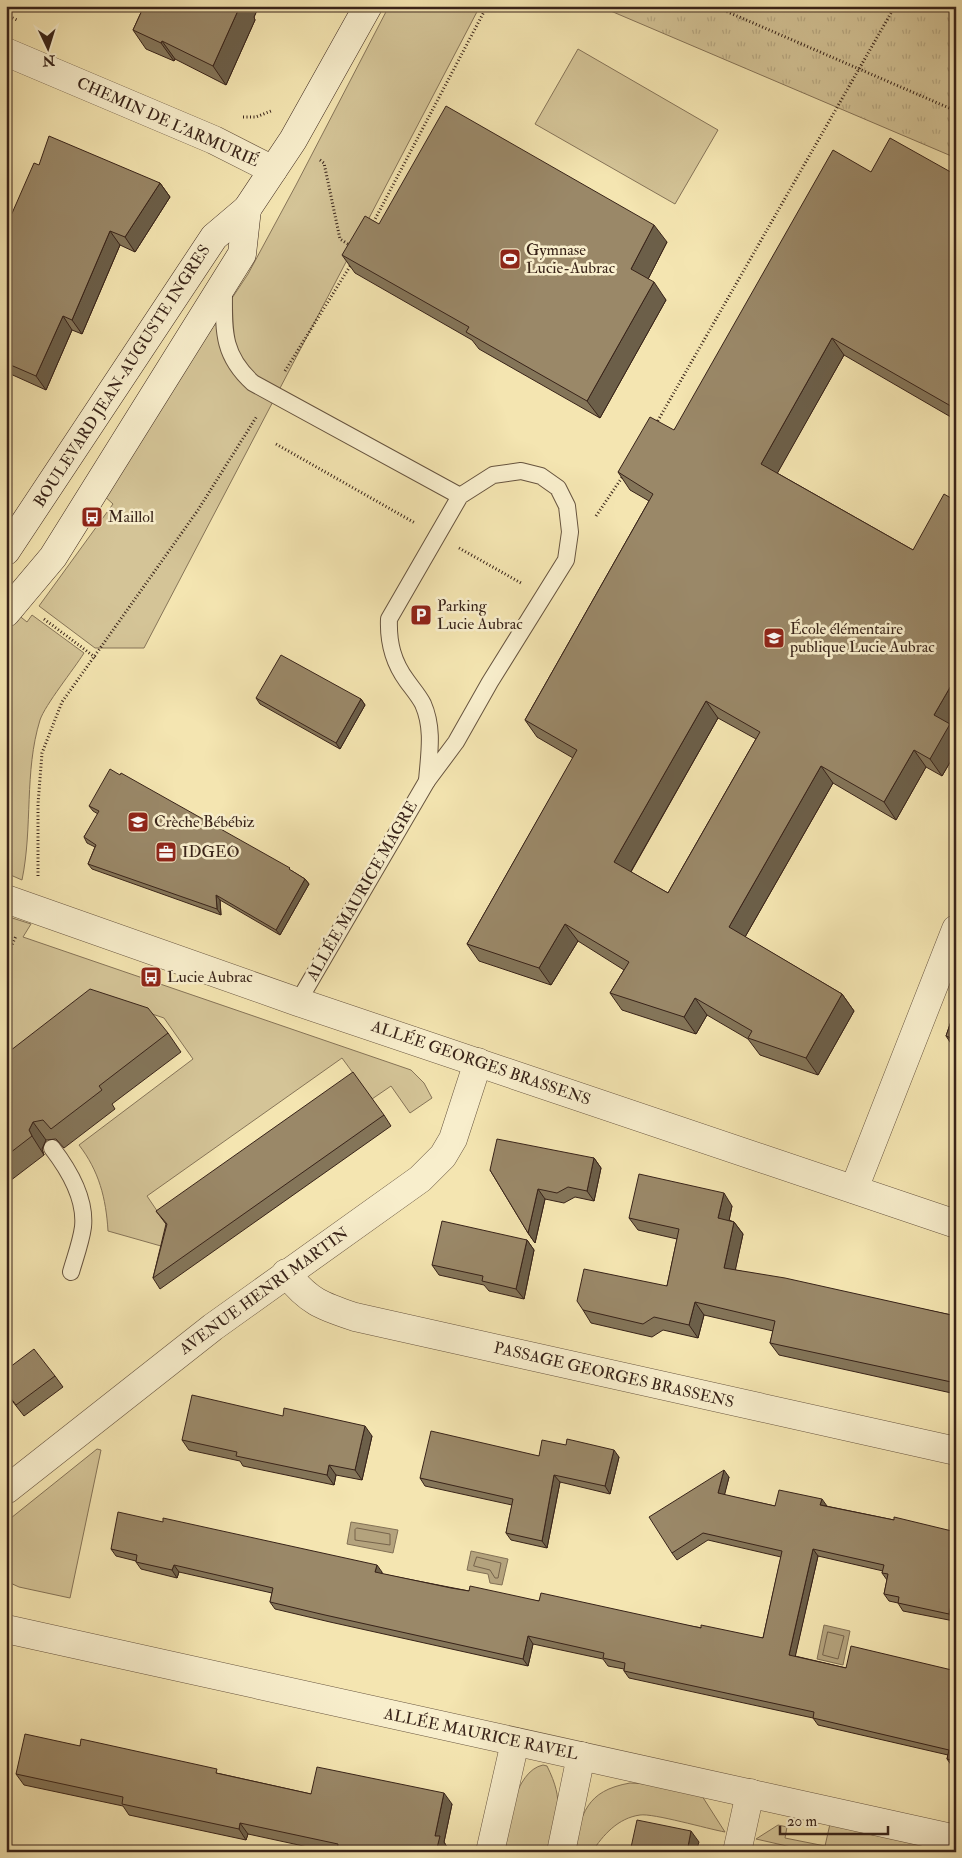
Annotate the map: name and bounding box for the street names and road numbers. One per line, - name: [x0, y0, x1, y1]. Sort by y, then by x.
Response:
- street label: CHEMIN DE L'ARMURIÉ: [74, 72, 263, 171]
- street label: BOULEVARD JEAN-AUGUSTE INGRES: [29, 241, 215, 512]
- street label: ALLÉE MAURICE MAGRE: [301, 797, 422, 985]
- street label: ALLÉE GEORGES BRASSENS: [368, 1015, 594, 1110]
- street label: AVENUE HENRI MARTIN: [175, 1222, 353, 1360]
- street label: PASSAGE GEORGES BRASSENS: [492, 1338, 736, 1412]
- street label: ALLÉE MAURICE RAVEL: [381, 1702, 580, 1764]

